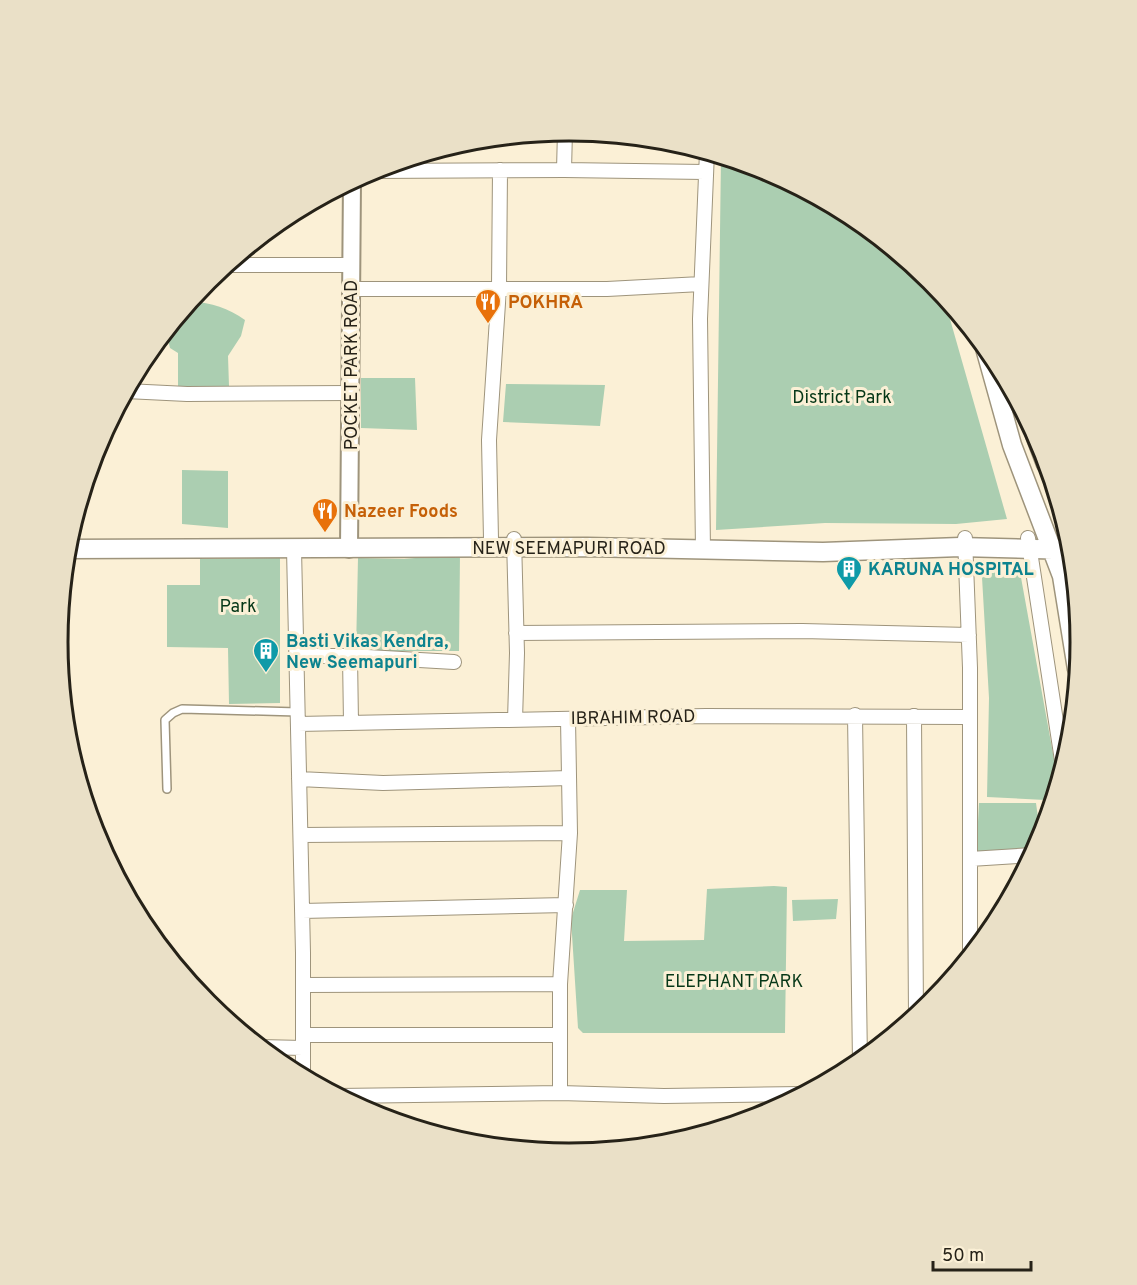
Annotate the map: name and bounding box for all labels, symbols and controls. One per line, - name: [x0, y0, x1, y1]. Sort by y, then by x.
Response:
- street label: POCKET PARK ROAD: [341, 280, 364, 450]
- restaurant icon: POKHRA: [473, 287, 503, 325]
- place label: POKHRA: [508, 292, 583, 315]
- park label: District Park: [792, 387, 892, 410]
- restaurant icon: Nazeer Foods: [310, 496, 340, 534]
- place label: Nazeer Foods: [344, 501, 458, 524]
- street label: NEW SEEMAPURI ROAD: [472, 538, 666, 561]
- building icon: KARUNA HOSPITAL: [834, 554, 864, 592]
- place label: KARUNA HOSPITAL: [868, 559, 1034, 582]
- park label: Park: [219, 596, 257, 619]
- place label: Basti Vikas Kendra, New Seemapuri: [286, 631, 449, 675]
- building icon: Basti Vikas Kendra, New Seemapuri: [251, 636, 281, 674]
- street label: IBRAHIM ROAD: [570, 706, 696, 731]
- park label: ELEPHANT PARK: [665, 971, 803, 994]
- scale bar: [933, 1234, 1030, 1272]
- text: 50 m: [942, 1245, 984, 1268]

